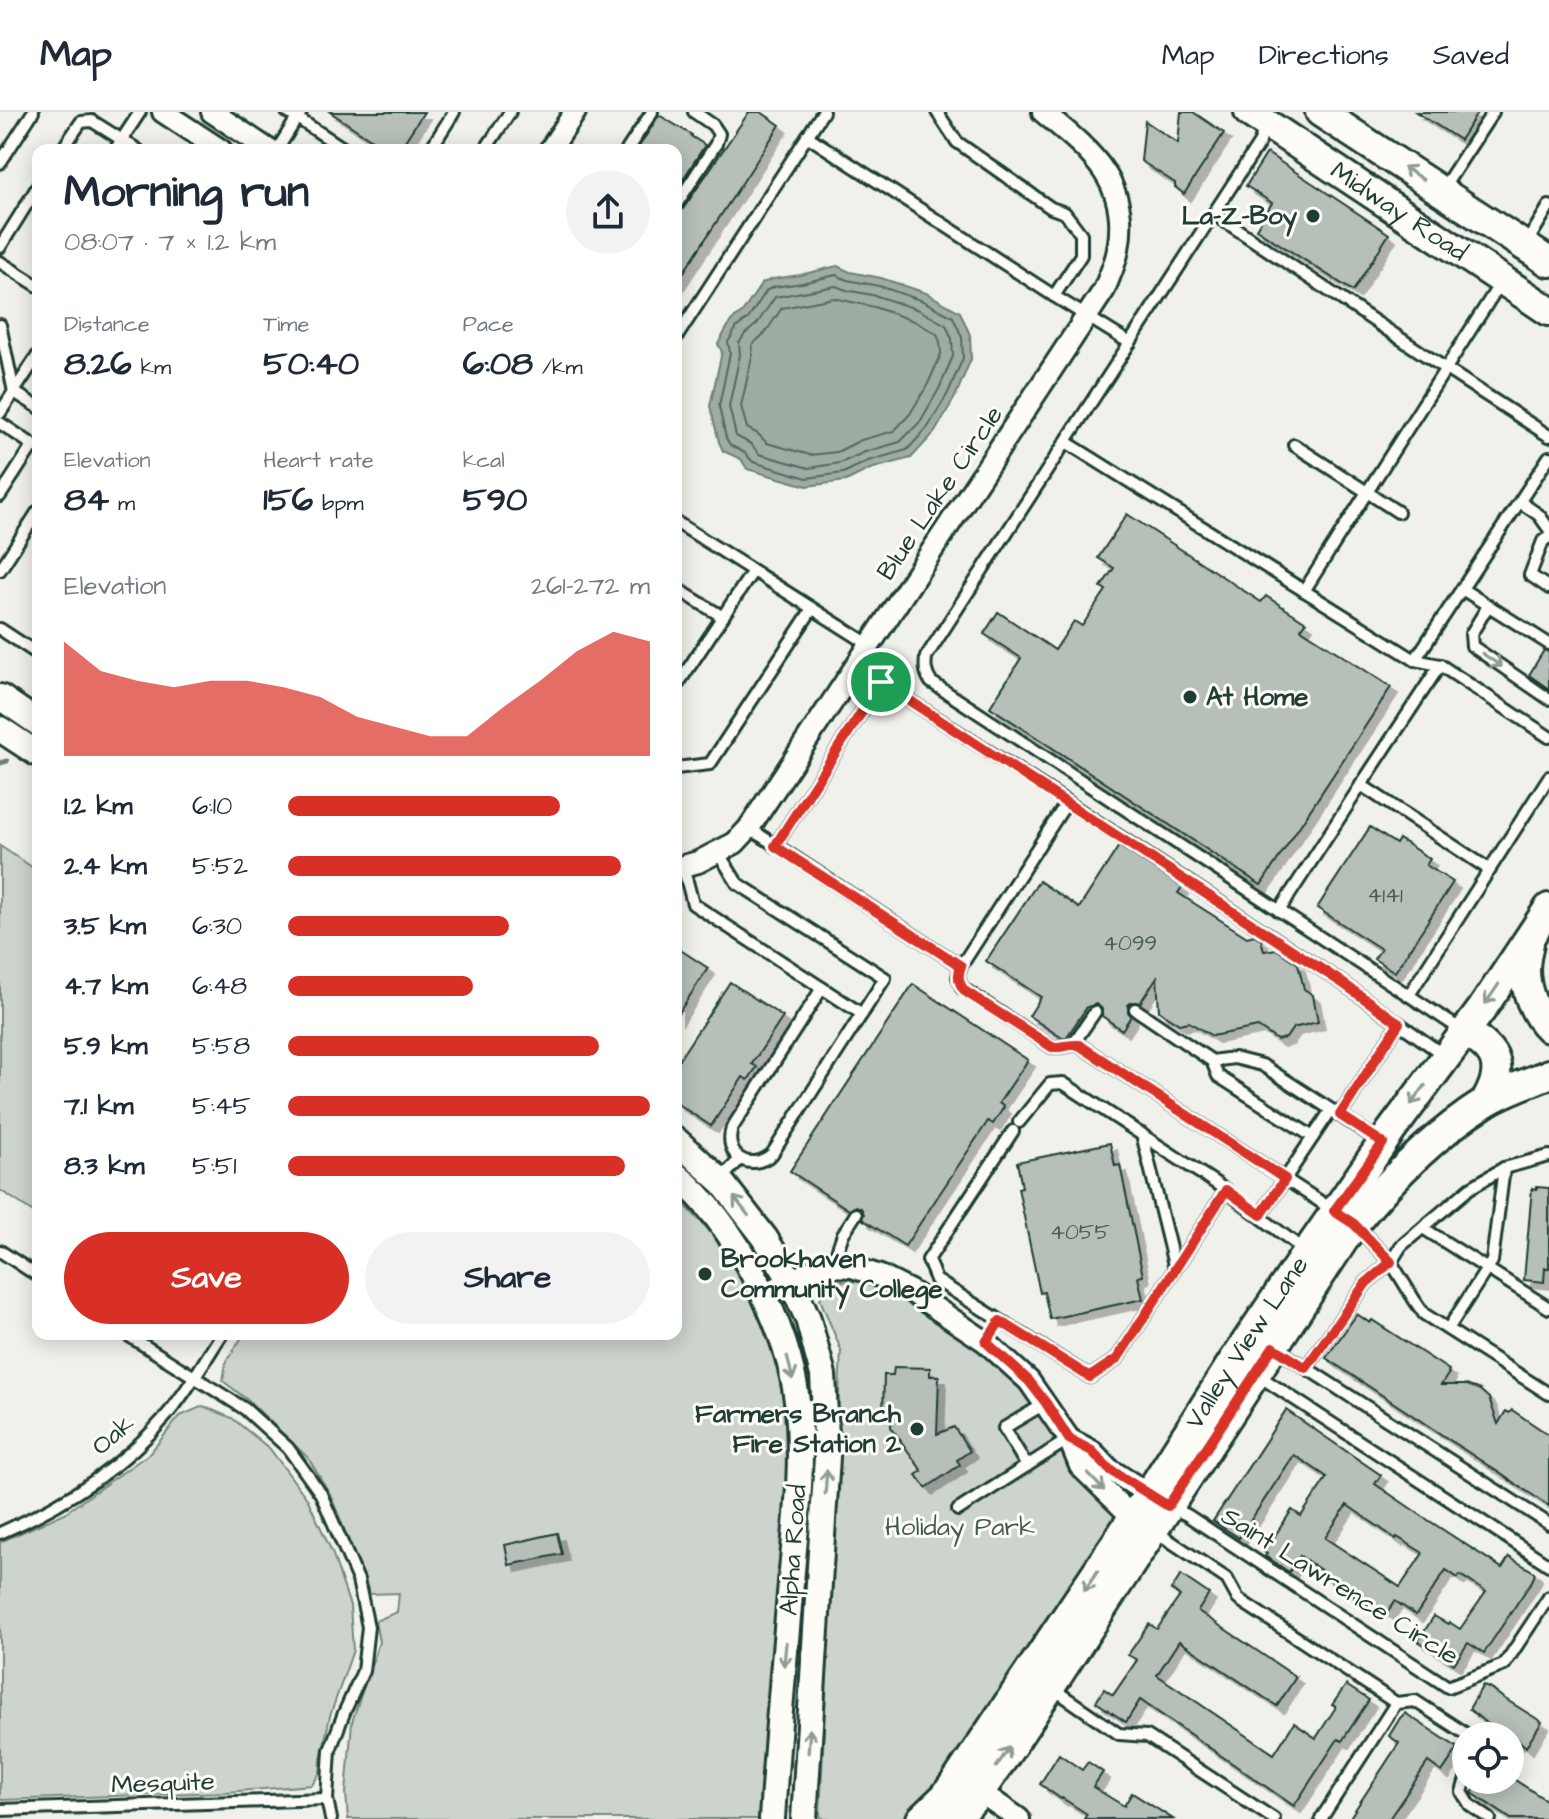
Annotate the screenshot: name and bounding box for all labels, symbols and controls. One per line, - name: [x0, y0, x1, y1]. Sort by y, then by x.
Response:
- text: Map: [40, 29, 112, 81]
- text: Map: [1162, 36, 1215, 75]
- text: Directions: [1259, 36, 1389, 75]
- text: Saved: [1433, 36, 1509, 75]
- street label: Midway Road: [1323, 153, 1475, 270]
- text: Morning run: [64, 163, 309, 224]
- one-way arrow: [1402, 165, 1424, 181]
- button: share: [566, 170, 650, 254]
- place label: La-Z-Boy: [1182, 198, 1298, 237]
- marker: La-Z-Boy: [1304, 207, 1322, 225]
- text: 08:07 · 7 × 1.2 km: [64, 224, 276, 260]
- text: Distance: [64, 309, 150, 340]
- text: Time: [263, 309, 309, 340]
- text: Pace: [463, 309, 514, 340]
- text: 8.26: [64, 340, 132, 388]
- text: 50:40: [263, 340, 359, 388]
- text: 6:08: [463, 340, 533, 388]
- text: km: [132, 352, 171, 383]
- text: /km: [533, 352, 583, 383]
- street label: Blue Lake Circle: [868, 399, 1012, 587]
- text: Elevation: [64, 445, 151, 476]
- text: Heart rate: [263, 445, 374, 476]
- text: kcal: [463, 445, 505, 476]
- text: 84: [64, 476, 109, 524]
- text: 156: [263, 476, 313, 524]
- text: 590: [463, 476, 528, 524]
- text: m: [109, 488, 135, 519]
- text: bpm: [313, 488, 364, 519]
- text: Elevation: [64, 568, 166, 604]
- text: 261–272 m: [531, 568, 650, 604]
- pin: [847, 648, 915, 716]
- one-way arrow: [1480, 652, 1502, 668]
- icon: arrive: [859, 660, 903, 704]
- place label: At Home: [1206, 679, 1308, 715]
- marker: At Home: [1181, 688, 1199, 706]
- text: 1.2 km: [64, 788, 132, 824]
- text: 6:10: [192, 788, 232, 824]
- text: 2.4 km: [64, 848, 147, 884]
- text: 5:52: [192, 848, 248, 884]
- house number: 4141: [1367, 880, 1403, 911]
- text: 3.5 km: [64, 908, 146, 944]
- text: 6:30: [192, 908, 242, 944]
- house number: 4099: [1103, 928, 1157, 959]
- text: 4.7 km: [64, 968, 148, 1004]
- text: 6:48: [192, 968, 247, 1004]
- one-way arrow: [1484, 982, 1500, 1005]
- text: 5.9 km: [64, 1028, 147, 1064]
- text: 5:58: [192, 1028, 250, 1064]
- one-way arrow: [1410, 1084, 1427, 1105]
- text: 7.1 km: [64, 1088, 134, 1124]
- text: 5:45: [192, 1088, 251, 1124]
- text: 8.3 km: [64, 1148, 144, 1184]
- text: 5:51: [192, 1148, 236, 1184]
- one-way arrow: [733, 1196, 750, 1218]
- house number: 4055: [1050, 1217, 1110, 1248]
- button: Save: [64, 1232, 349, 1324]
- button: Share: [365, 1232, 650, 1324]
- place label: Brookhaven Community College: [721, 1241, 943, 1310]
- street label: Valley View Lane: [1177, 1249, 1317, 1436]
- marker: Brookhaven Community College: [696, 1265, 714, 1283]
- one-way arrow: [784, 1354, 799, 1380]
- place label: Farmers Branch Fire Station 2: [695, 1396, 902, 1462]
- street label: Oak: [84, 1406, 142, 1464]
- marker: Farmers Branch Fire Station 2: [908, 1420, 926, 1438]
- one-way arrow: [818, 1469, 833, 1496]
- one-way arrow: [1086, 1472, 1105, 1491]
- street label: Alpha Road: [770, 1483, 816, 1617]
- street label: Saint Lawrence Circle: [1214, 1498, 1466, 1674]
- park label: Holiday Park: [885, 1509, 1035, 1547]
- one-way arrow: [1082, 1569, 1099, 1591]
- one-way arrow: [777, 1640, 792, 1667]
- map controls: [1452, 1722, 1524, 1794]
- button: locate: [1452, 1722, 1524, 1794]
- one-way arrow: [802, 1728, 817, 1755]
- one-way arrow: [995, 1747, 1012, 1769]
- street label: Mesquite: [111, 1763, 215, 1803]

